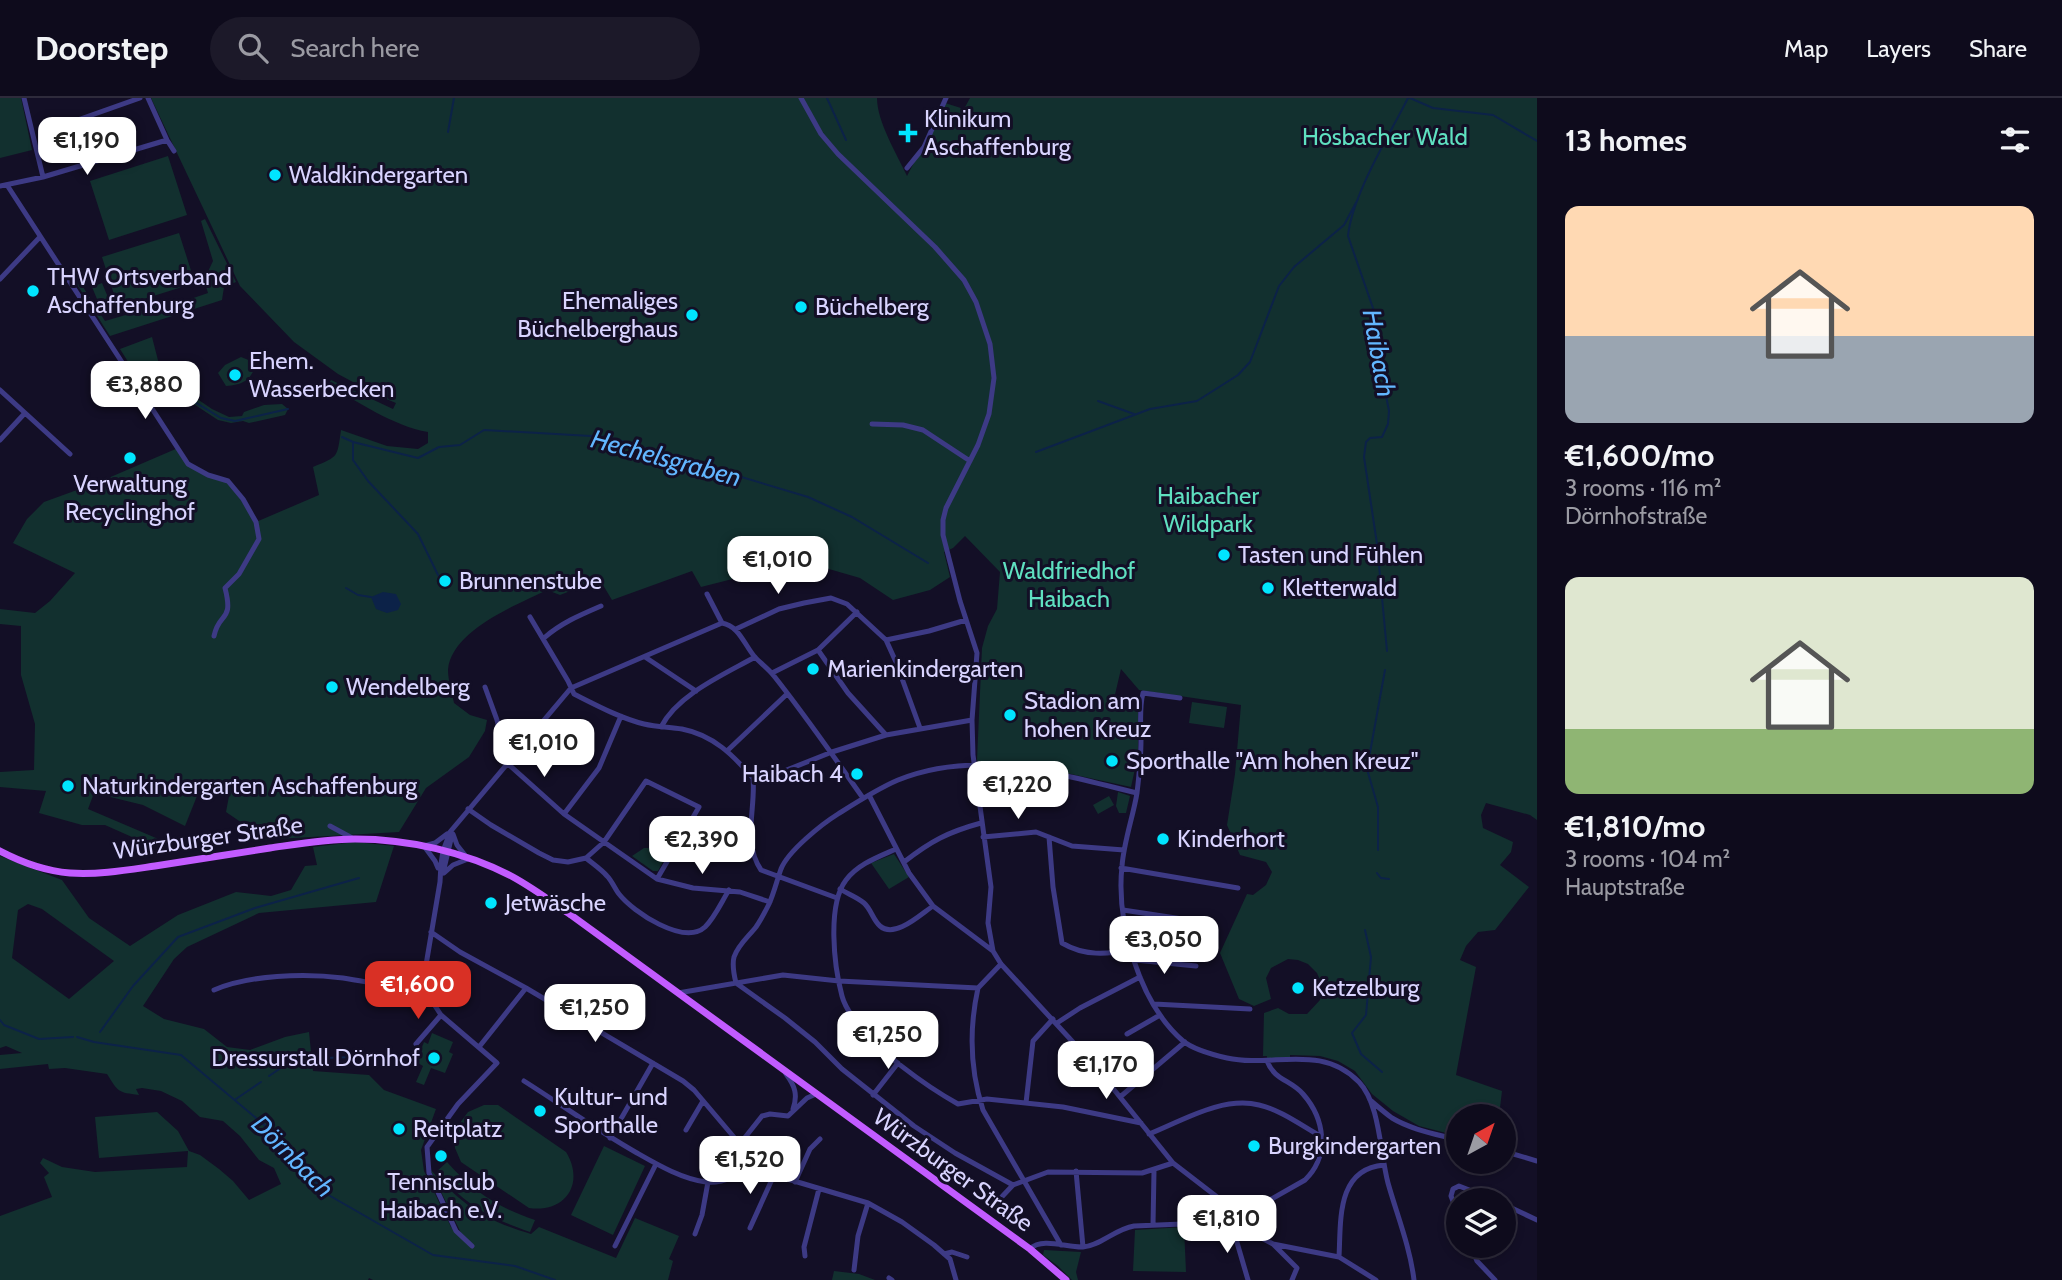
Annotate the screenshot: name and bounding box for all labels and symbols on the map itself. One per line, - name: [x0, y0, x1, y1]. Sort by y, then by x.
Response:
- place label: Klinikum Aschaffenburg: [924, 104, 1072, 161]
- pin: €1,190: [30, 118, 144, 177]
- park label: Hösbacher Wald: [1302, 122, 1468, 151]
- marker: Klinikum Aschaffenburg: [898, 123, 918, 143]
- place label: Waldkindergarten: [289, 160, 468, 189]
- marker: Waldkindergarten: [267, 167, 283, 183]
- place label: THW Ortsverband Aschaffenburg: [47, 262, 232, 319]
- marker: THW Ortsverband Aschaffenburg: [25, 283, 41, 299]
- place label: Ehemaliges Büchelberghaus: [517, 286, 678, 343]
- place label: Büchelberg: [815, 292, 930, 321]
- marker: Büchelberg: [793, 299, 809, 315]
- marker: Ehemaliges Büchelberghaus: [684, 307, 700, 323]
- water label: Haibach: [1356, 307, 1402, 399]
- place label: Ehem. Wasserbecken: [249, 346, 394, 403]
- pin: €3,880: [88, 362, 202, 421]
- marker: Ehem. Wasserbecken: [227, 367, 243, 383]
- water label: Hechelsgraben: [587, 423, 745, 493]
- marker: Verwaltung Recyclinghof: [122, 450, 138, 466]
- place label: Verwaltung Recyclinghof: [65, 469, 195, 526]
- park label: Haibacher Wildpark: [1157, 481, 1259, 538]
- pin: €1,010: [721, 536, 835, 596]
- place label: Tasten und Fühlen: [1238, 540, 1423, 569]
- marker: Tasten und Fühlen: [1216, 547, 1232, 563]
- park label: Waldfriedhof Haibach: [1003, 556, 1135, 613]
- place label: Brunnenstube: [459, 566, 602, 595]
- marker: Brunnenstube: [437, 573, 453, 589]
- place label: Kletterwald: [1282, 573, 1397, 602]
- marker: Kletterwald: [1260, 580, 1276, 596]
- place label: Marienkindergarten: [827, 654, 1023, 683]
- marker: Marienkindergarten: [805, 661, 821, 677]
- place label: Wendelberg: [346, 672, 471, 701]
- marker: Wendelberg: [324, 679, 340, 695]
- place label: Stadion am hohen Kreuz: [1024, 686, 1151, 743]
- marker: Stadion am hohen Kreuz: [1002, 707, 1018, 723]
- pin: €1,010: [487, 720, 601, 779]
- place label: Sporthalle "Am hohen Kreuz": [1126, 746, 1419, 775]
- marker: Sporthalle "Am hohen Kreuz": [1104, 753, 1120, 769]
- place label: Haibach 4: [742, 759, 843, 788]
- pin: €1,220: [961, 762, 1075, 821]
- marker: Haibach 4: [849, 766, 865, 782]
- place label: Naturkindergarten Aschaffenburg: [82, 771, 418, 800]
- marker: Naturkindergarten Aschaffenburg: [60, 778, 76, 794]
- street label: Würzburger Straße: [111, 810, 304, 865]
- pin: €2,390: [645, 816, 759, 876]
- place label: Kinderhort: [1177, 824, 1285, 853]
- marker: Kinderhort: [1155, 831, 1171, 847]
- place label: Jetwäsche: [504, 888, 606, 917]
- marker: Jetwäsche: [483, 895, 499, 911]
- pin: €3,050: [1107, 916, 1221, 976]
- pin: €1,600: [361, 962, 475, 1021]
- place label: Ketzelburg: [1312, 973, 1420, 1002]
- marker: Ketzelburg: [1290, 980, 1306, 996]
- pin: €1,250: [538, 984, 652, 1044]
- pin: €1,250: [831, 1012, 945, 1071]
- pin: €1,170: [1049, 1042, 1163, 1101]
- place label: Dressurstall Dörnhof: [211, 1043, 420, 1072]
- marker: Dressurstall Dörnhof: [426, 1050, 442, 1066]
- place label: Kultur- und Sporthalle: [554, 1082, 668, 1139]
- street label: Würzburger Straße: [868, 1102, 1039, 1237]
- marker: Kultur- und Sporthalle: [532, 1103, 548, 1119]
- north arrow: [1446, 1104, 1516, 1174]
- water label: Dörnbach: [245, 1108, 341, 1204]
- place label: Reitplatz: [413, 1114, 502, 1143]
- marker: Reitplatz: [391, 1121, 407, 1137]
- place label: Burgkindergarten: [1268, 1131, 1441, 1160]
- pin: €1,520: [693, 1136, 807, 1196]
- marker: Burgkindergarten: [1246, 1138, 1262, 1154]
- marker: Tennisclub Haibach e.V.: [433, 1148, 449, 1164]
- place label: Tennisclub Haibach e.V.: [380, 1167, 502, 1224]
- pin: €1,810: [1170, 1196, 1284, 1255]

